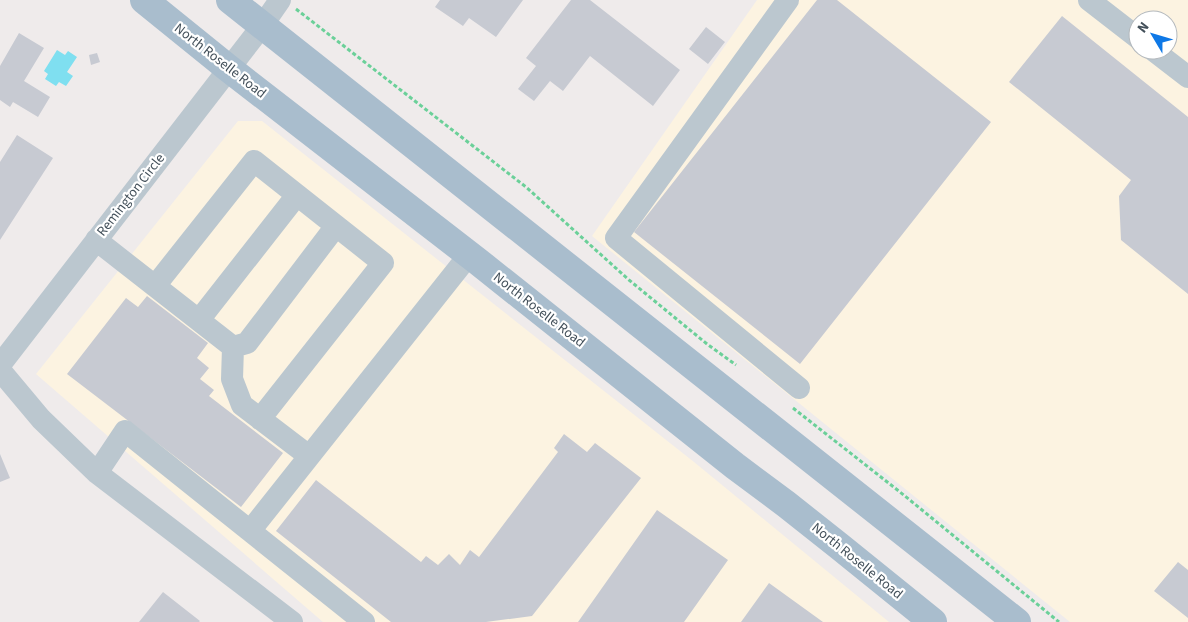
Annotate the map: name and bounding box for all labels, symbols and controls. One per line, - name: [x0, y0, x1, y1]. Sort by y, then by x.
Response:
- north arrow: [1128, 10, 1178, 60]
- text: N: [1133, 18, 1154, 37]
- street label: North Roselle Road: [170, 19, 270, 103]
- street label: Remington Circle: [92, 149, 170, 241]
- street label: North Roselle Road: [489, 268, 589, 352]
- street label: North Roselle Road: [807, 518, 907, 604]

